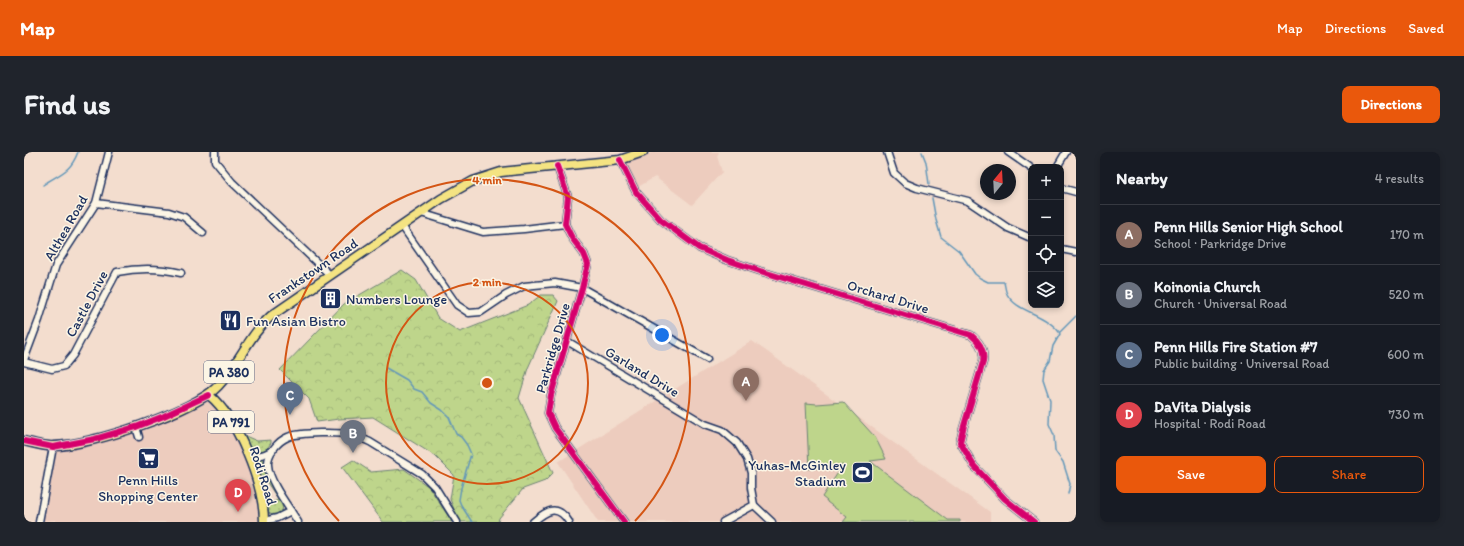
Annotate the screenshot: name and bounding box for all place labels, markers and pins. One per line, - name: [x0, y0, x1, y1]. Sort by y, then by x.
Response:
- building icon: Numbers Lounge: [317, 286, 343, 312]
- place label: Numbers Lounge: [346, 291, 447, 308]
- restaurant icon: Fun Asian Bistro: [217, 308, 243, 334]
- place label: Fun Asian Bistro: [246, 313, 346, 330]
- pin: A: [733, 368, 759, 401]
- centre of rings: [480, 376, 494, 390]
- pin: C: [277, 382, 303, 415]
- pin: B: [340, 420, 366, 453]
- supermarket icon: Penn Hills Shopping Center: [135, 445, 161, 471]
- place label: Yuhas-McGinley Stadium: [748, 457, 846, 490]
- sports icon: Yuhas-McGinley Stadium: [849, 460, 875, 486]
- place label: Penn Hills Shopping Center: [98, 472, 198, 505]
- pin: D: [225, 479, 251, 512]

